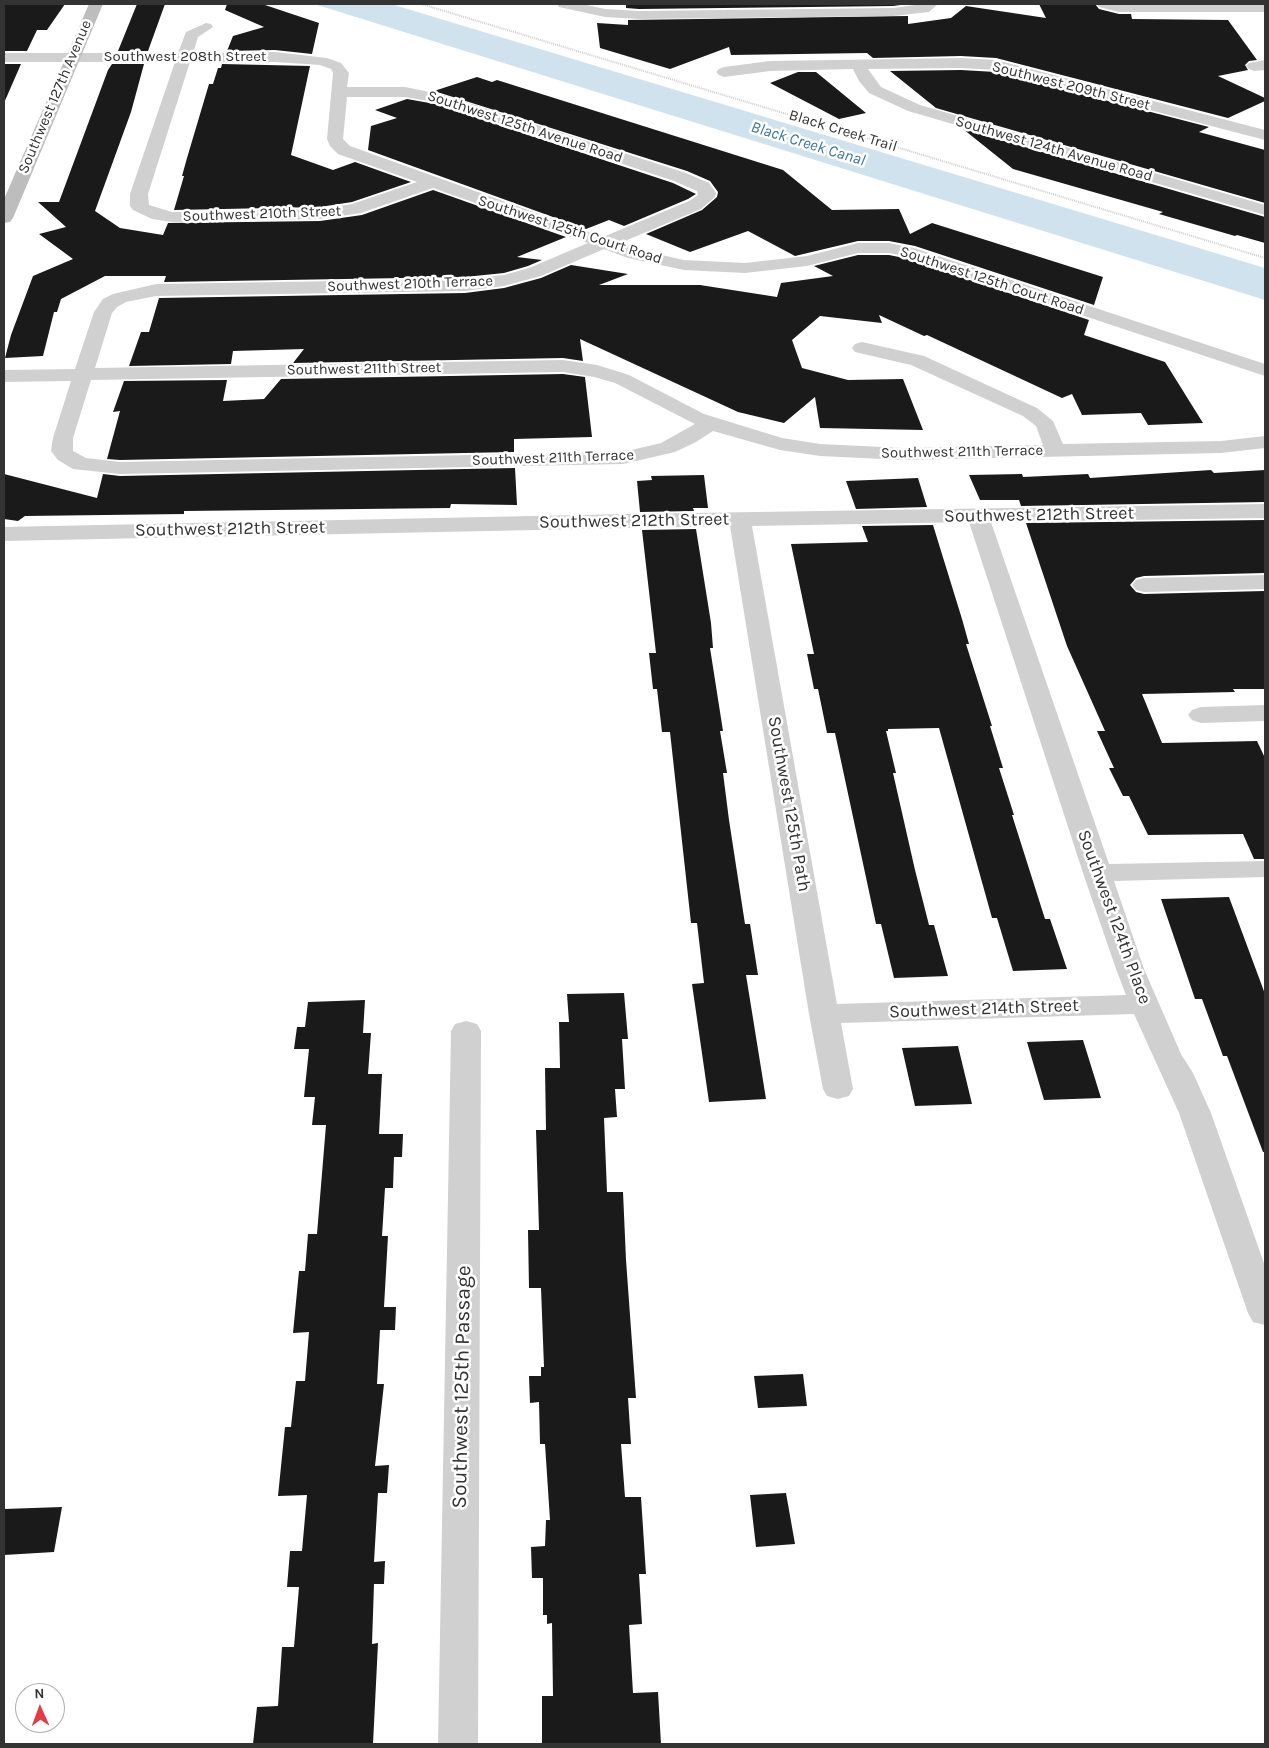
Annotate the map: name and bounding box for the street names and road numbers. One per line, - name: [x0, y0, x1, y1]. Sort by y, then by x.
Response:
- street label: Southwest 127th Avenue: [14, 18, 96, 176]
- street label: Southwest 208th Street: [104, 48, 266, 66]
- street label: Southwest 209th Street: [990, 58, 1152, 114]
- street label: Southwest 125th Avenue Road: [425, 87, 625, 167]
- street label: Black Creek Trail: [787, 106, 899, 156]
- street label: Southwest 124th Avenue Road: [953, 112, 1155, 186]
- street label: Southwest 125th Court Road: [476, 192, 664, 268]
- street label: Southwest 210th Street: [182, 202, 342, 226]
- street label: Southwest 125th Court Road: [898, 243, 1086, 319]
- street label: Southwest 210th Terrace: [327, 272, 493, 296]
- street label: Southwest 211th Street: [286, 359, 442, 379]
- street label: Southwest 211th Terrace: [881, 442, 1043, 462]
- street label: Southwest 211th Terrace: [472, 446, 634, 470]
- street label: Southwest 212th Street: [944, 503, 1134, 527]
- street label: Southwest 212th Street: [539, 509, 729, 533]
- street label: Southwest 212th Street: [135, 517, 325, 541]
- street label: Southwest 125th Path: [763, 714, 815, 894]
- street label: Southwest 124th Place: [1072, 827, 1156, 1007]
- street label: Southwest 214th Street: [889, 995, 1079, 1023]
- street label: Southwest 125th Passage: [447, 1265, 477, 1509]

